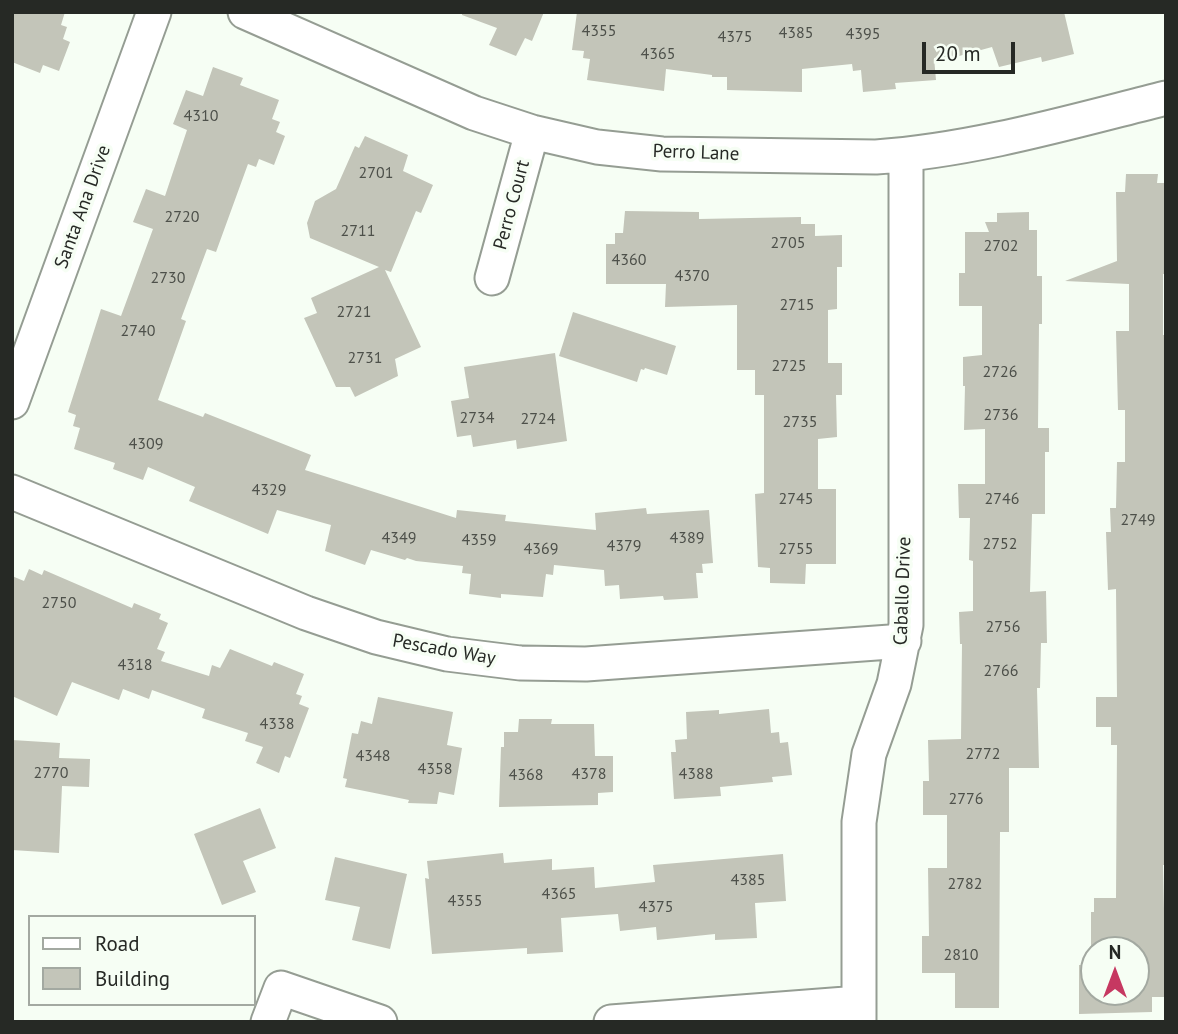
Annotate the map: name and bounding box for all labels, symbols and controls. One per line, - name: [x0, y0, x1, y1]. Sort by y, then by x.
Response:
- house number: 4355: [582, 21, 616, 41]
- house number: 4385: [779, 23, 813, 43]
- house number: 4395: [846, 24, 880, 44]
- house number: 4375: [718, 27, 752, 47]
- scale bar: [926, 28, 1019, 72]
- text: 20 m: [935, 40, 981, 67]
- house number: 4365: [641, 44, 675, 64]
- house number: 4310: [184, 106, 218, 126]
- street label: Perro Lane: [652, 140, 740, 166]
- street label: Santa Ana Drive: [50, 142, 116, 272]
- street label: Perro Court: [489, 158, 535, 252]
- house number: 2701: [359, 163, 393, 183]
- house number: 2720: [165, 207, 199, 227]
- house number: 2711: [341, 221, 375, 241]
- house number: 2705: [771, 233, 805, 253]
- house number: 2702: [984, 236, 1018, 256]
- house number: 4360: [612, 250, 646, 270]
- house number: 4370: [675, 266, 709, 286]
- house number: 2730: [151, 268, 185, 288]
- house number: 2715: [780, 295, 814, 315]
- house number: 2721: [337, 302, 371, 322]
- house number: 2740: [121, 321, 155, 341]
- house number: 2731: [348, 348, 382, 368]
- house number: 2725: [772, 356, 806, 376]
- house number: 2726: [983, 362, 1017, 382]
- house number: 2736: [984, 405, 1018, 425]
- house number: 2734: [460, 408, 494, 428]
- house number: 2724: [521, 409, 555, 429]
- house number: 2735: [783, 412, 817, 432]
- house number: 4309: [129, 434, 163, 454]
- house number: 4329: [252, 480, 286, 500]
- house number: 2745: [779, 489, 813, 509]
- house number: 2746: [985, 489, 1019, 509]
- house number: 2749: [1121, 510, 1155, 530]
- house number: 4349: [382, 528, 416, 548]
- house number: 4389: [670, 528, 704, 548]
- house number: 4359: [462, 530, 496, 550]
- house number: 2752: [983, 534, 1017, 554]
- house number: 4379: [607, 536, 641, 556]
- street label: Caballo Drive: [890, 536, 916, 646]
- house number: 4369: [524, 539, 558, 559]
- house number: 2755: [779, 539, 813, 559]
- house number: 2750: [42, 593, 76, 613]
- house number: 2756: [986, 617, 1020, 637]
- street label: Pescado Way: [391, 630, 497, 670]
- house number: 4318: [118, 655, 152, 675]
- house number: 2766: [984, 661, 1018, 681]
- house number: 4338: [260, 714, 294, 734]
- house number: 2772: [966, 744, 1000, 764]
- house number: 4348: [356, 746, 390, 766]
- house number: 4358: [418, 759, 452, 779]
- house number: 2770: [34, 763, 68, 783]
- house number: 4378: [572, 764, 606, 784]
- house number: 4388: [679, 764, 713, 784]
- house number: 4368: [509, 765, 543, 785]
- house number: 2776: [949, 789, 983, 809]
- house number: 4385: [731, 870, 765, 890]
- house number: 2782: [948, 874, 982, 894]
- house number: 4365: [542, 884, 576, 904]
- house number: 4355: [448, 891, 482, 911]
- house number: 4375: [639, 897, 673, 917]
- legend: [28, 915, 256, 1006]
- text: Road: [95, 930, 139, 957]
- north arrow: [1080, 936, 1150, 1006]
- text: N: [1109, 940, 1121, 964]
- house number: 2810: [944, 945, 978, 965]
- text: Building: [95, 965, 170, 992]

